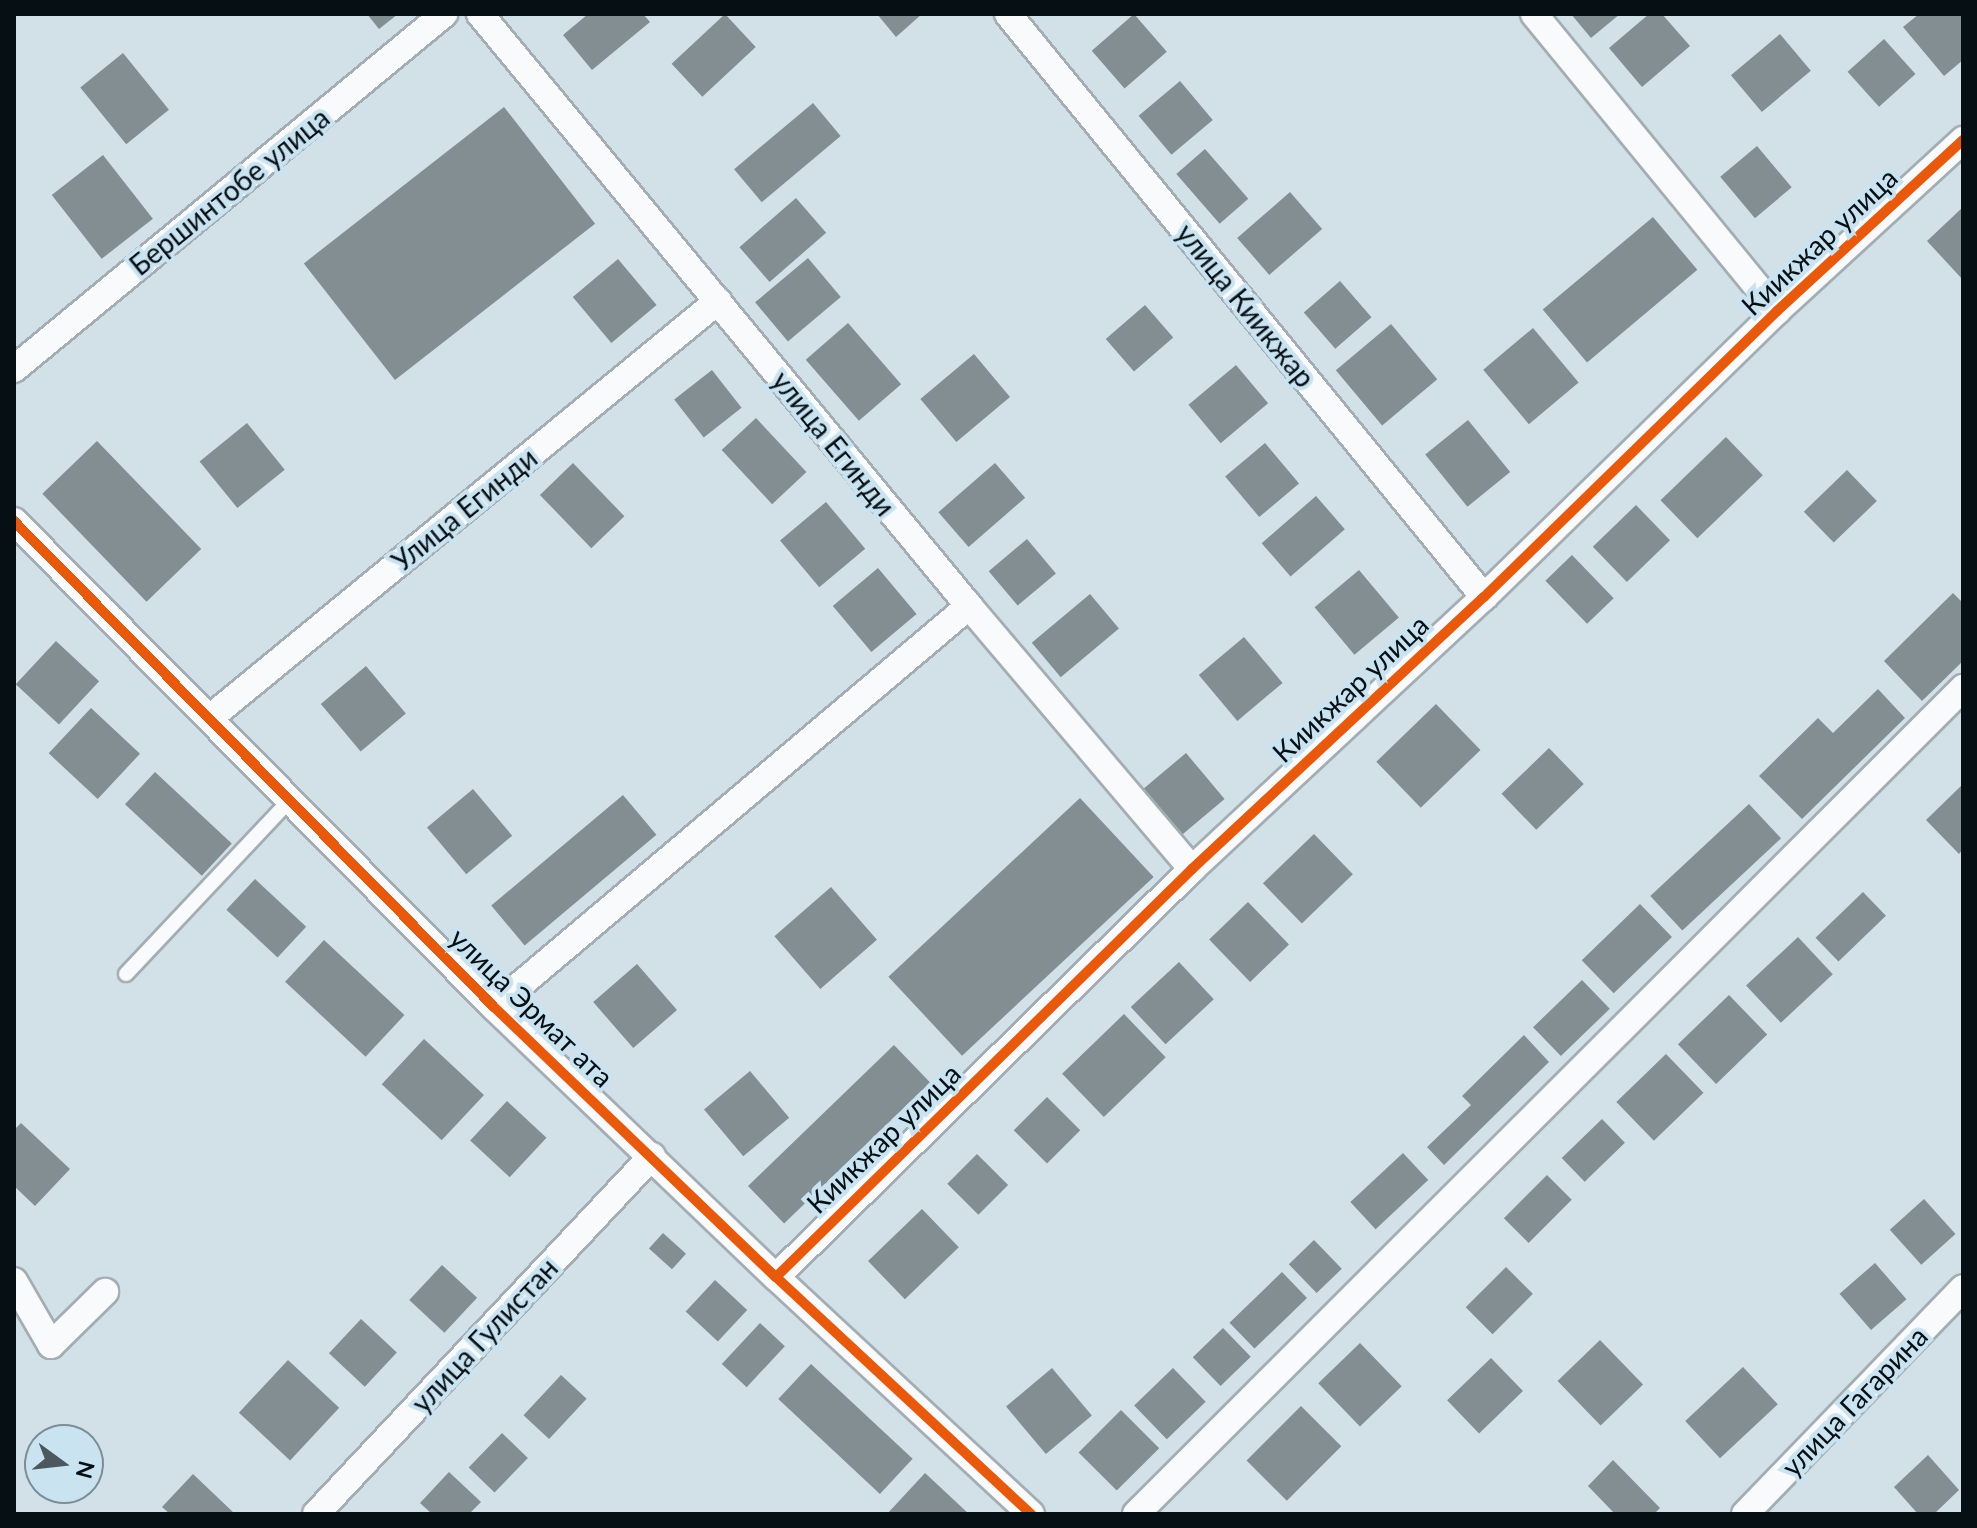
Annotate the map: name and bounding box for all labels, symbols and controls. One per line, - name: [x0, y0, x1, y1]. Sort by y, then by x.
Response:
- street label: Бершинтобе улица: [122, 100, 336, 282]
- street label: Киикжар улица: [1734, 160, 1904, 322]
- street label: улица Киикжар: [1170, 216, 1322, 394]
- street label: улица Егинди: [765, 364, 903, 522]
- street label: Улица Егинди: [385, 440, 543, 578]
- street label: Киикжар улица: [1265, 607, 1435, 769]
- street label: улица Эрмат ата: [443, 921, 621, 1093]
- street label: Киикжар улица: [799, 1056, 967, 1220]
- street label: улица Гулистан: [404, 1251, 564, 1419]
- street label: улица Гагарина: [1774, 1319, 1934, 1483]
- north arrow: [24, 1424, 104, 1504]
- text: N: [71, 1458, 101, 1481]

